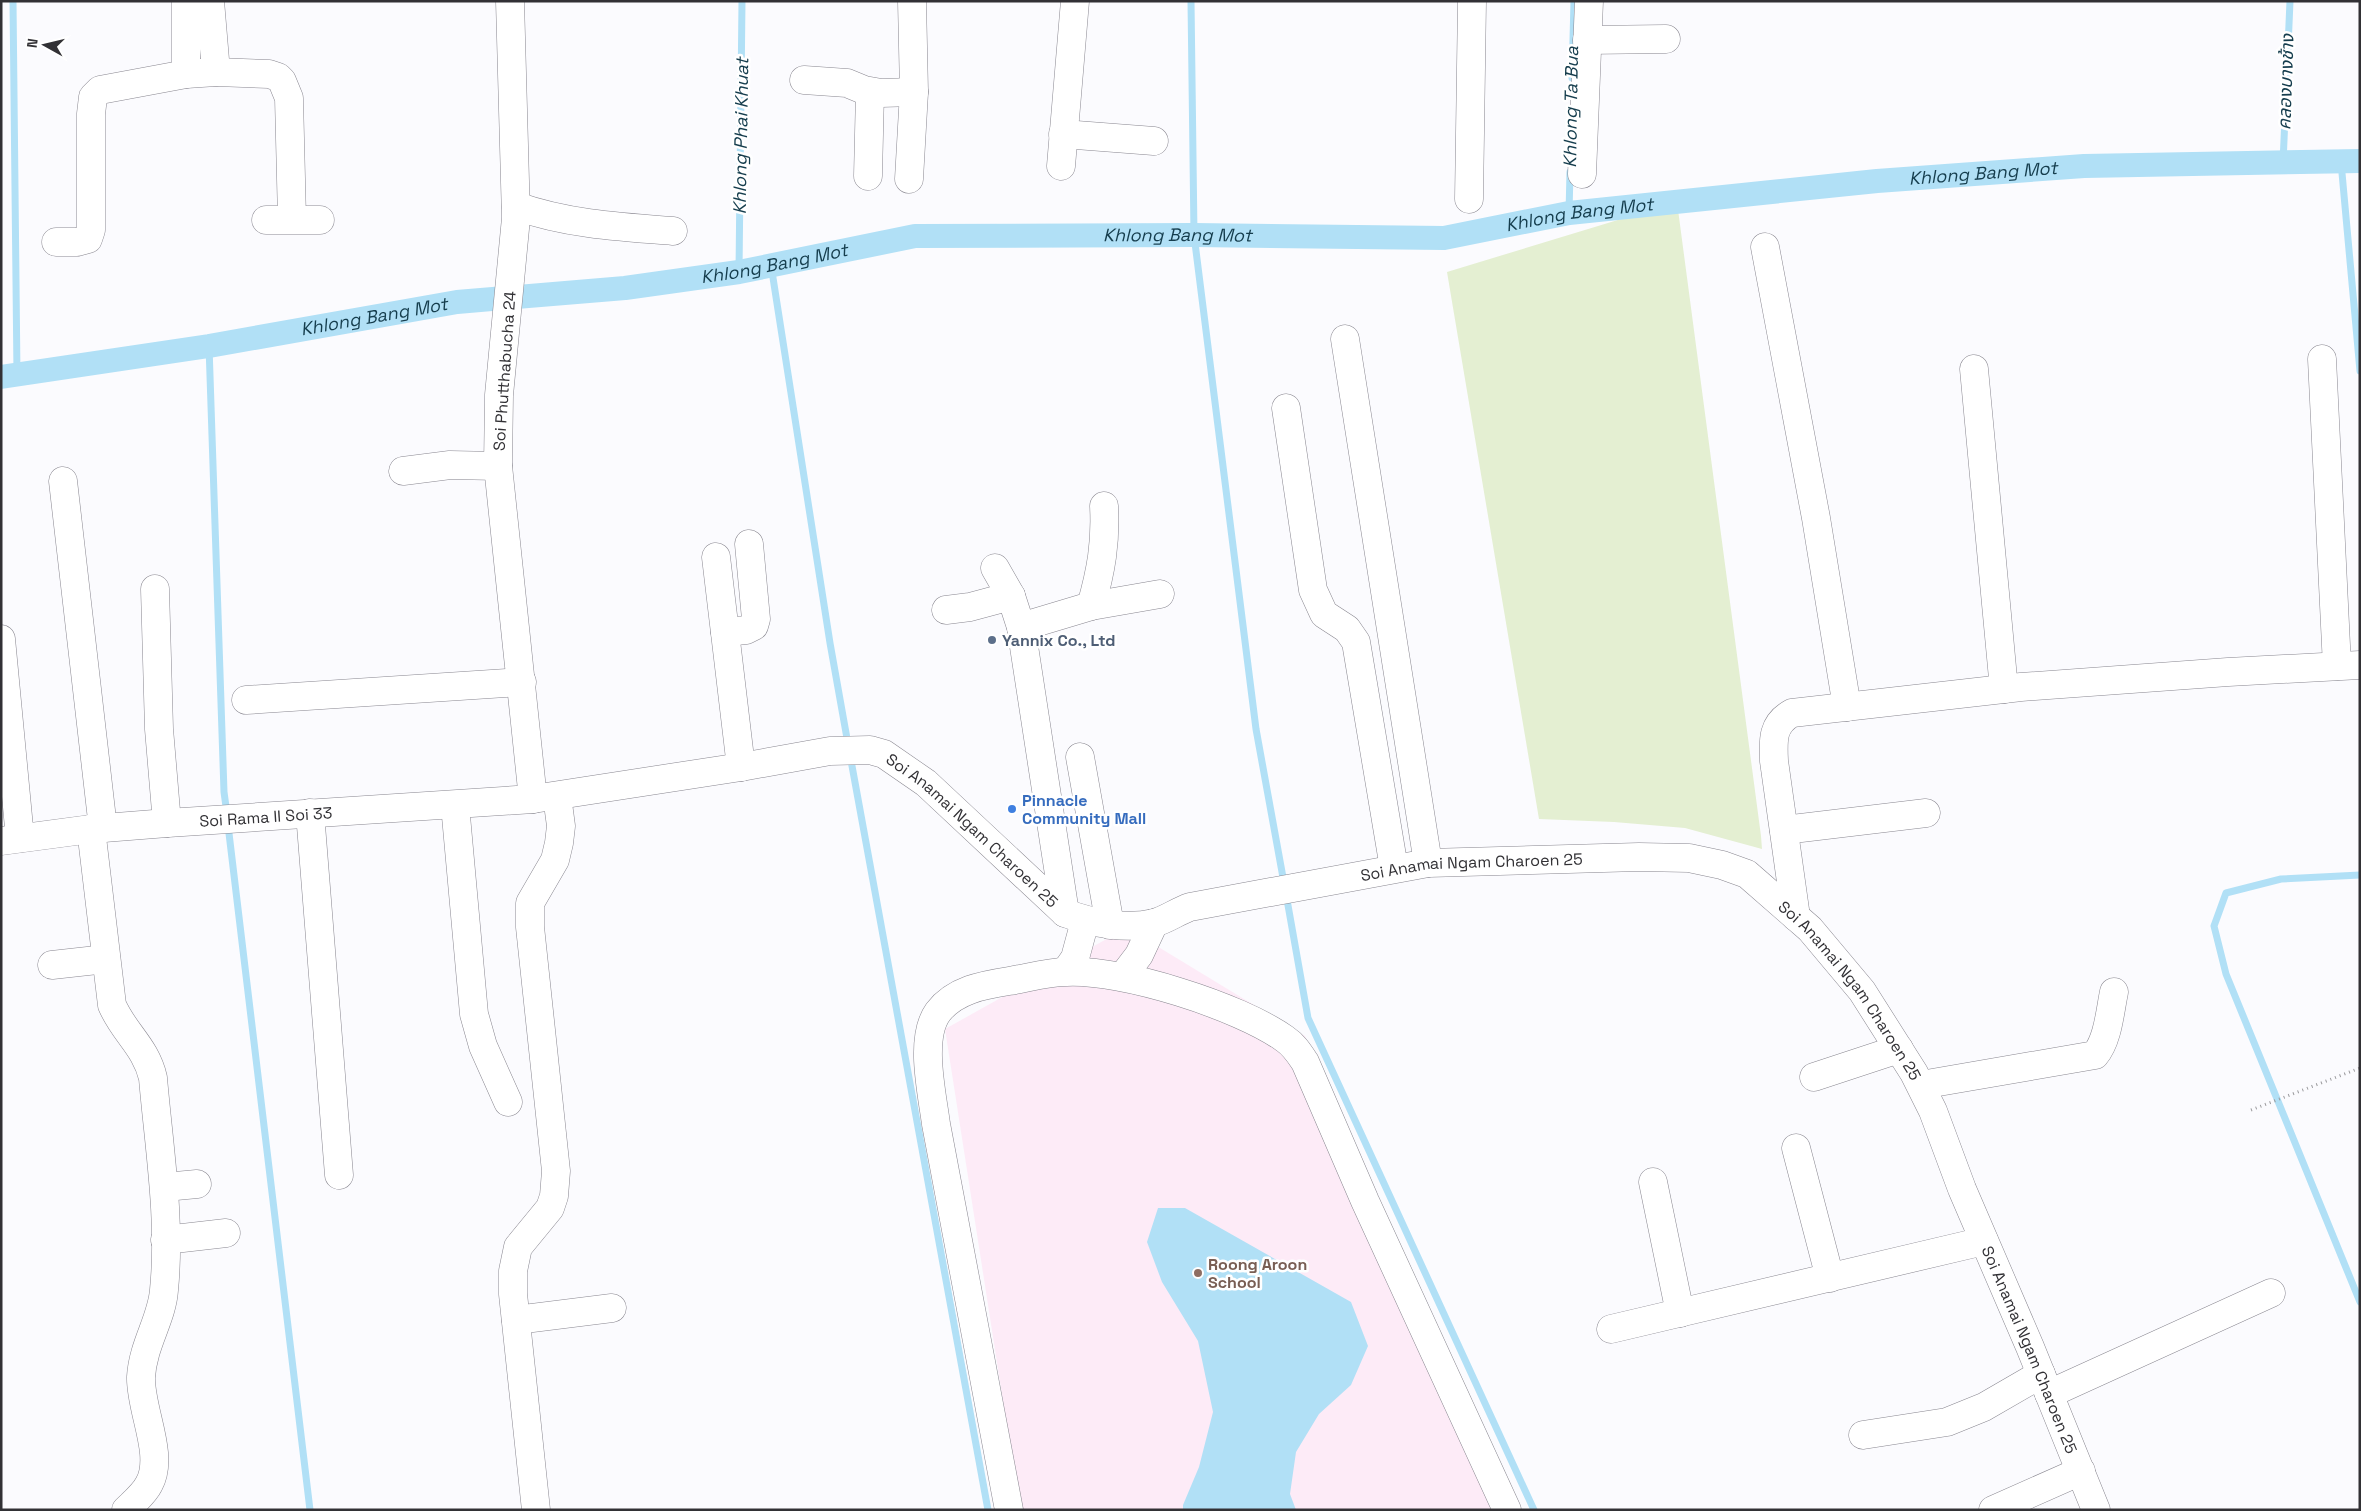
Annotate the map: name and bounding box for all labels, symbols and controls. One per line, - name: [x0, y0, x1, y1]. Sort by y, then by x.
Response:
- north arrow: [20, 20, 70, 70]
- water label: คลองบางช้าง: [2272, 32, 2299, 130]
- text: N: [23, 37, 42, 49]
- water label: Khlong Ta Bua: [1558, 45, 1583, 168]
- water label: Khlong Phai Khuat: [728, 56, 753, 215]
- water label: Khlong Bang Mot: [1908, 156, 2060, 190]
- water label: Khlong Bang Mot: [1503, 192, 1656, 236]
- water label: Khlong Bang Mot: [1103, 223, 1254, 247]
- water label: Khlong Bang Mot: [699, 238, 851, 288]
- street label: Soi Phutthabucha 24: [488, 290, 521, 452]
- water label: Khlong Bang Mot: [299, 292, 451, 341]
- place label: Yannix Co., Ltd: [1002, 630, 1116, 651]
- marker: Yannix Co., Ltd: [986, 634, 998, 646]
- street label: Soi Anamai Ngam Charoen 25: [882, 749, 1062, 912]
- place label: Pinnacle Community Mall: [1022, 790, 1146, 829]
- street label: Soi Rama II Soi 33: [199, 802, 333, 832]
- marker: Pinnacle Community Mall: [1006, 803, 1018, 815]
- street label: Soi Anamai Ngam Charoen 25: [1359, 849, 1583, 886]
- street label: Soi Anamai Ngam Charoen 25: [1774, 896, 1926, 1084]
- street label: Soi Anamai Ngam Charoen 25: [1977, 1243, 2082, 1457]
- place label: Roong Aroon School: [1208, 1254, 1307, 1293]
- marker: Roong Aroon School: [1192, 1267, 1204, 1279]

